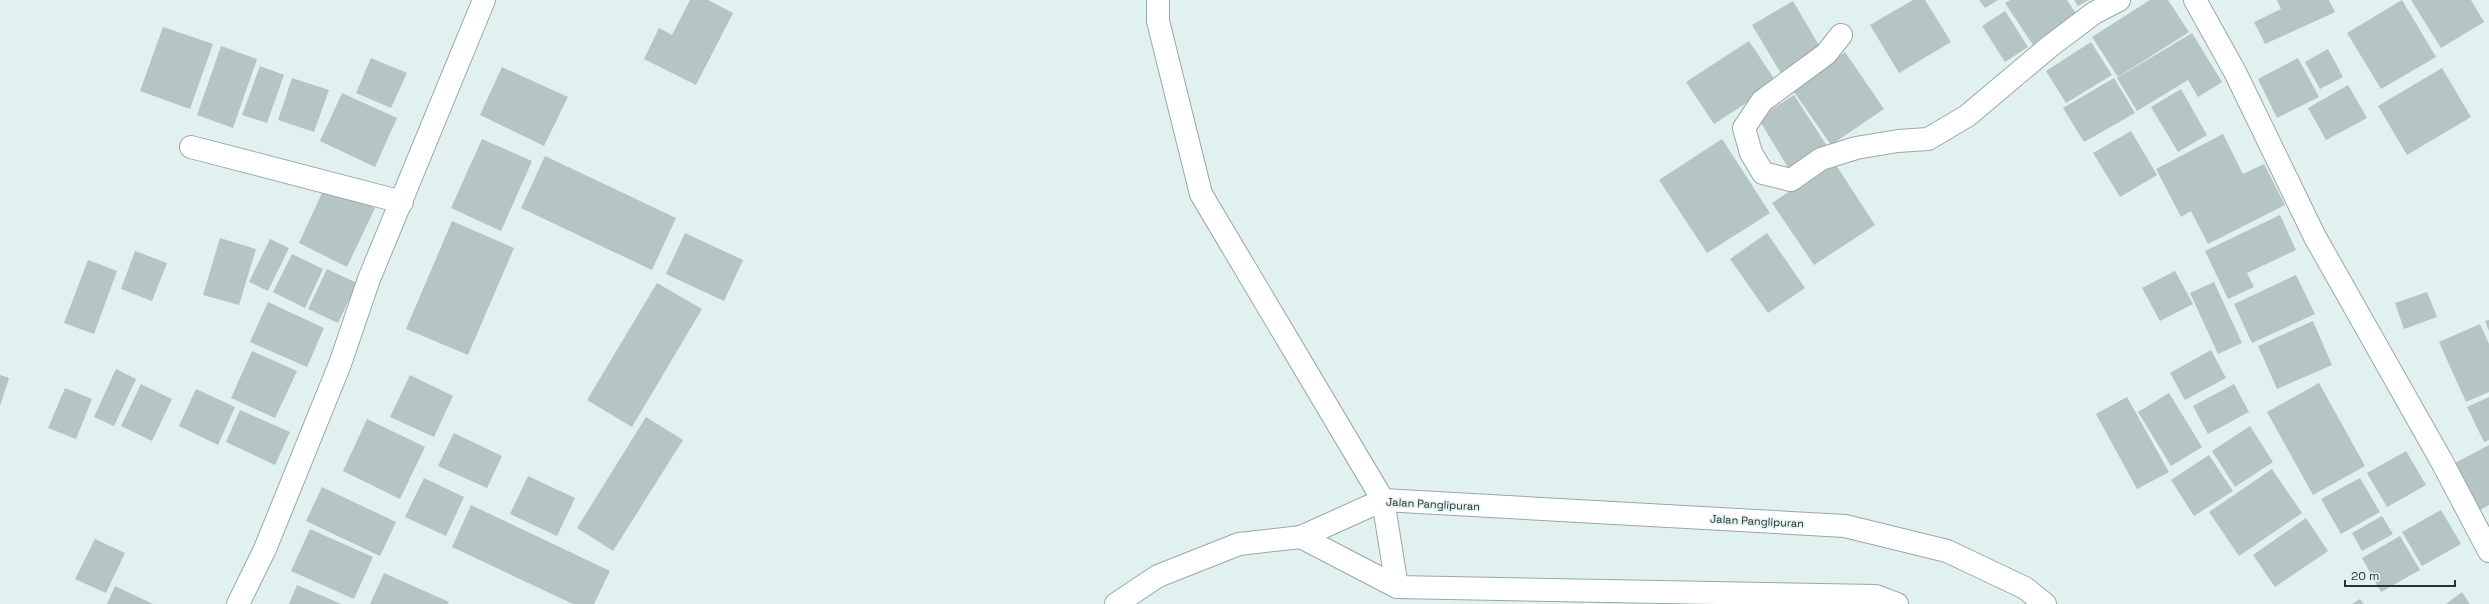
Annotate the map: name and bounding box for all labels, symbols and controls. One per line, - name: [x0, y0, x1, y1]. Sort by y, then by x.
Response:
- street label: Jalan Panglipuran: [1386, 495, 1480, 513]
- street label: Jalan Panglipuran: [1710, 512, 1804, 530]
- scale bar: [2345, 562, 2455, 588]
- text: 20 m: [2351, 568, 2379, 584]

